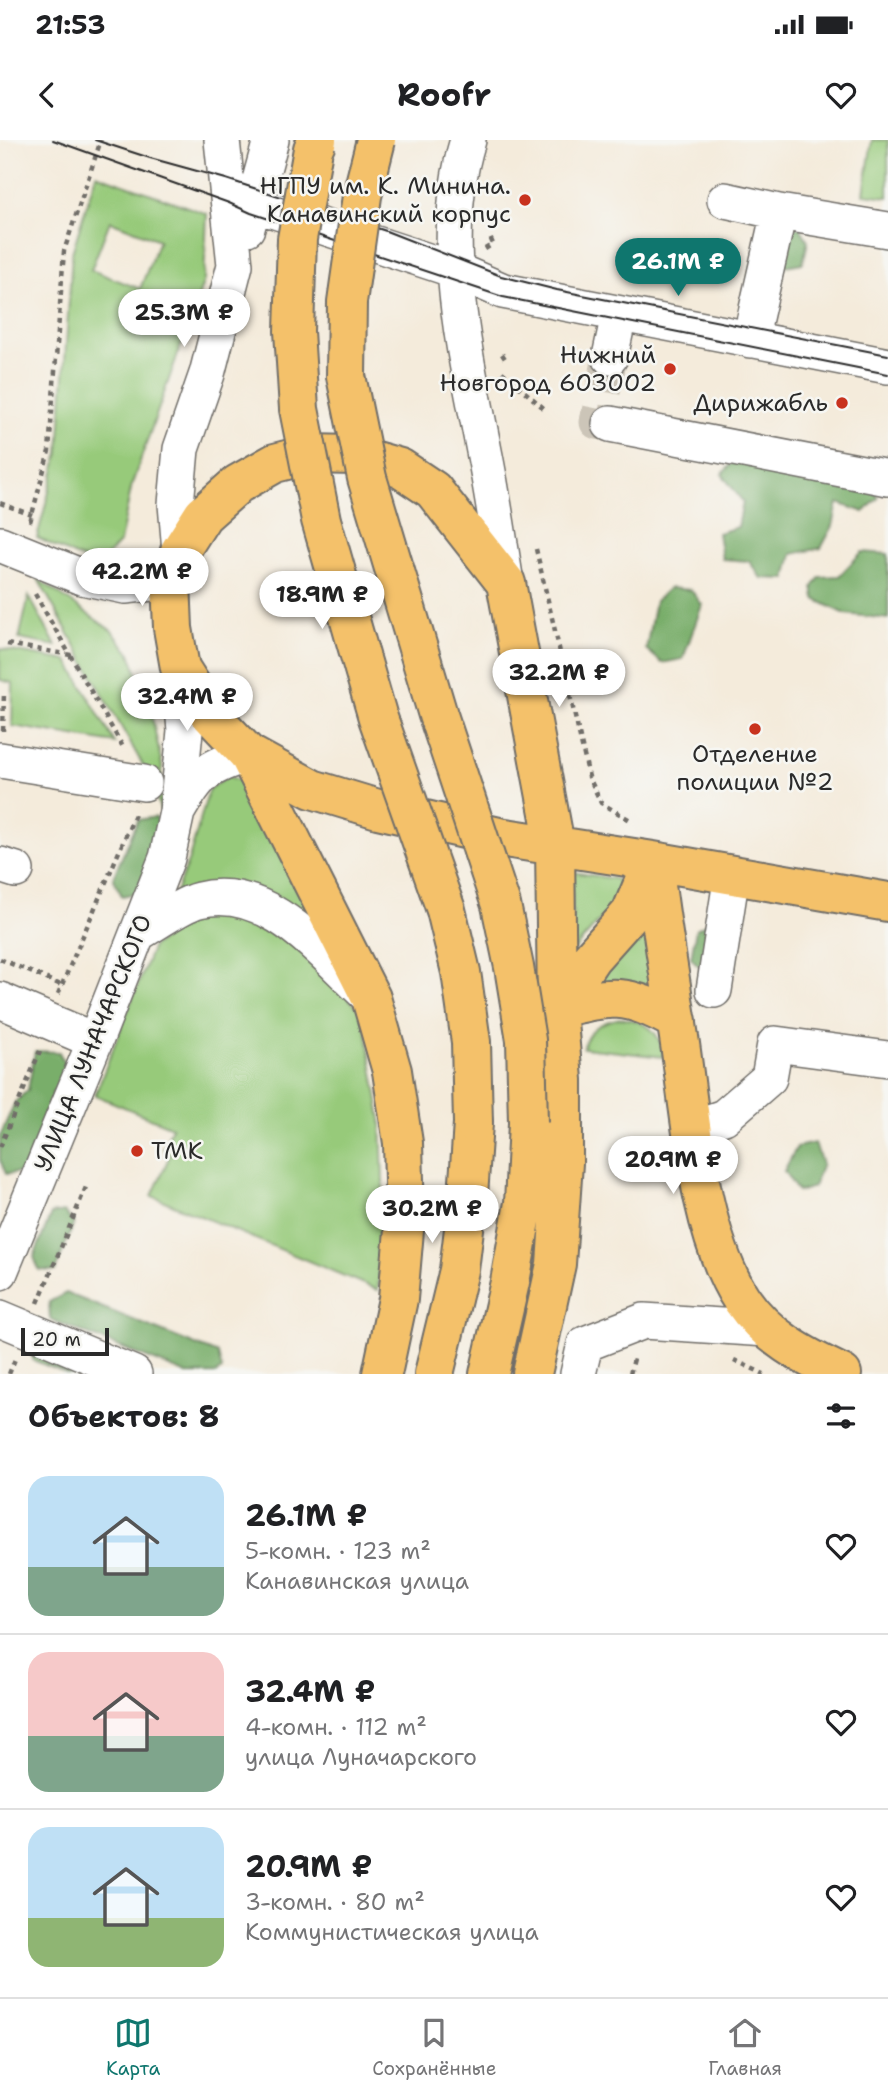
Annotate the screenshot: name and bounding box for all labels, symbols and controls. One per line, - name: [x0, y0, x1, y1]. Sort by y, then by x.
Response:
- text: 21:53: [35, 7, 105, 42]
- text: Roofr: [397, 73, 491, 116]
- icon: back: [28, 76, 66, 114]
- icon: heart: [822, 76, 860, 114]
- place label: НГПУ им. К. Минина. Канавинский корпус: [259, 170, 511, 230]
- marker: НГПУ им. К. Минина. Канавинский корпус: [517, 192, 533, 208]
- pin: 26.1M ₽: [613, 239, 743, 298]
- text: 26.1M ₽: [631, 246, 725, 276]
- pin: 25.3M ₽: [119, 290, 249, 349]
- text: 25.3M ₽: [134, 297, 234, 327]
- place label: Нижний Новгород 603002: [439, 339, 656, 399]
- marker: Нижний Новгород 603002: [662, 361, 678, 377]
- place label: Дирижабль: [693, 387, 828, 419]
- marker: Дирижабль: [834, 395, 850, 411]
- pin: 42.2M ₽: [77, 548, 207, 608]
- text: 42.2M ₽: [92, 556, 192, 586]
- pin: 18.9M ₽: [257, 572, 387, 631]
- text: 18.9M ₽: [275, 579, 369, 609]
- pin: 32.2M ₽: [494, 650, 624, 709]
- text: 32.2M ₽: [508, 657, 610, 687]
- pin: 32.4M ₽: [122, 674, 252, 733]
- text: 32.4M ₽: [137, 681, 237, 711]
- marker: Отделение полиции №2: [747, 721, 763, 737]
- place label: Отделение полиции №2: [677, 738, 833, 798]
- street label: УЛИЦА ЛУНАЧАРСКОГО: [27, 910, 159, 1176]
- place label: ТМК: [151, 1135, 204, 1167]
- pin: 20.9M ₽: [608, 1136, 738, 1196]
- marker: ТМК: [129, 1143, 145, 1159]
- text: 20.9M ₽: [624, 1144, 722, 1174]
- pin: 30.2M ₽: [367, 1186, 497, 1245]
- text: 30.2M ₽: [382, 1193, 482, 1223]
- scale bar: [21, 1325, 108, 1357]
- text: 20 m: [32, 1327, 81, 1352]
- text: Объектов: 8: [28, 1396, 220, 1437]
- icon: filters: [822, 1397, 860, 1435]
- text: 26.1M ₽: [245, 1495, 367, 1536]
- icon: home: [84, 1504, 168, 1588]
- icon: heart: [822, 1527, 860, 1565]
- text: 5-комн. · 123 m²: [245, 1536, 431, 1566]
- text: Канавинская улица: [245, 1566, 469, 1596]
- text: 32.4M ₽: [245, 1671, 376, 1712]
- icon: home: [84, 1680, 168, 1764]
- icon: heart: [822, 1703, 860, 1741]
- text: 4-комн. · 112 m²: [245, 1712, 427, 1742]
- text: улица Луначарского: [245, 1742, 477, 1772]
- text: 20.9M ₽: [245, 1846, 373, 1887]
- icon: home: [84, 1855, 168, 1939]
- icon: heart: [822, 1878, 860, 1916]
- text: 3-комн. · 80 m²: [245, 1887, 425, 1917]
- text: Коммунистическая улица: [245, 1917, 539, 1947]
- tab: Карта: [106, 2014, 160, 2081]
- tab: Сохранённые: [372, 2014, 496, 2081]
- tab: Главная: [708, 2014, 782, 2081]

